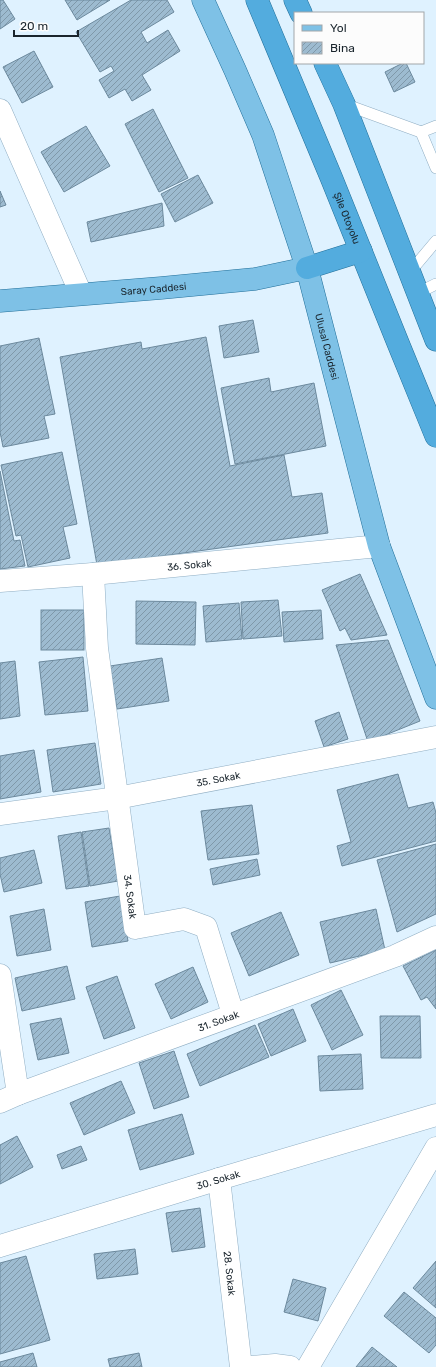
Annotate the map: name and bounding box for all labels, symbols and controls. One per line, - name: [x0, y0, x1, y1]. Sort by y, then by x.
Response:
- scale bar: [14, 12, 78, 38]
- legend: [294, 12, 424, 64]
- text: 20 m: [20, 19, 48, 33]
- text: Yol: [330, 21, 347, 35]
- text: Bina: [330, 41, 355, 55]
- street label: Şile Otoyolu: [331, 191, 362, 246]
- street label: Saray Caddesi: [120, 281, 187, 298]
- street label: Ulusal Caddesi: [312, 312, 341, 381]
- street label: 36. Sokak: [167, 557, 213, 574]
- street label: 35. Sokak: [195, 769, 242, 790]
- street label: 34. Sokak: [121, 874, 139, 921]
- street label: 31. Sokak: [196, 1008, 242, 1035]
- street label: 30. Sokak: [195, 1168, 242, 1193]
- street label: 28. Sokak: [220, 1250, 238, 1297]

